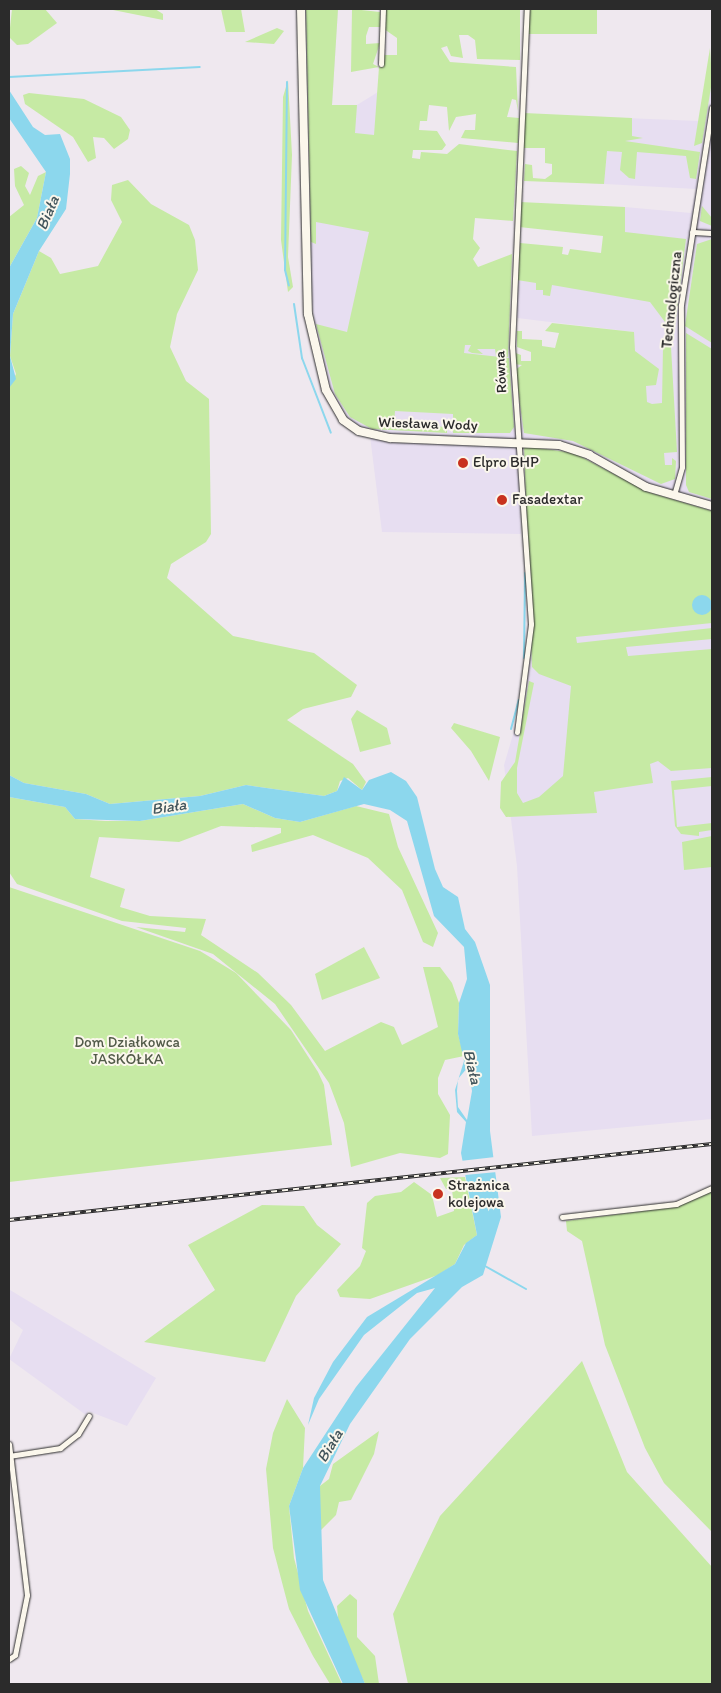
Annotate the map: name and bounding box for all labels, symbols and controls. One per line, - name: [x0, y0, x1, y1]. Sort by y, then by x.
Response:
- water label: Biała: [32, 193, 64, 233]
- street label: Technologiczna: [658, 251, 686, 349]
- street label: Równa: [491, 350, 511, 394]
- street label: Wiesława Wody: [378, 413, 478, 435]
- place label: Elpro BHP: [473, 454, 539, 472]
- marker: Elpro BHP: [457, 457, 469, 469]
- place label: Fasadextar: [512, 491, 583, 509]
- marker: Fasadextar: [496, 494, 508, 506]
- water label: Biała: [150, 795, 188, 819]
- park label: Dom Działkowca JASKÓŁKA: [74, 1033, 180, 1068]
- water label: Biała: [459, 1048, 485, 1086]
- place label: Strażnica kolejowa: [448, 1176, 510, 1211]
- marker: Strażnica kolejowa: [432, 1188, 444, 1200]
- water label: Biała: [313, 1426, 347, 1466]

